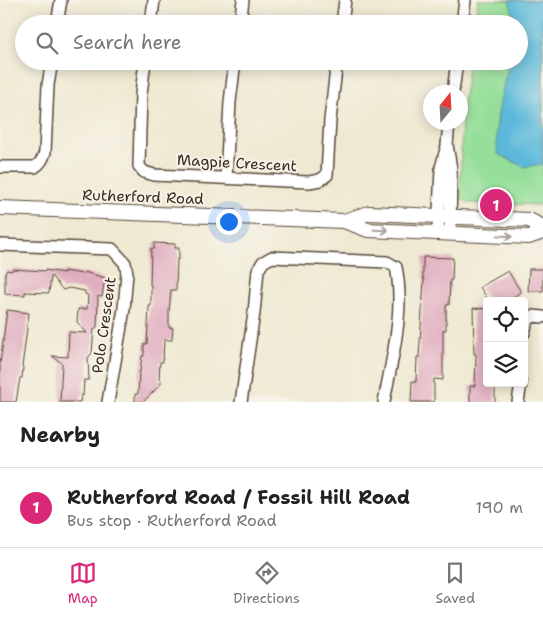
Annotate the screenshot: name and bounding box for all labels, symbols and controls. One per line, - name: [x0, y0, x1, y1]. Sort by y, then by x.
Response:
- search box: [15, 15, 528, 70]
- icon: search: [33, 29, 61, 57]
- text: Search here: [73, 30, 182, 55]
- north arrow: [423, 85, 468, 130]
- street label: Magpie Crescent: [176, 150, 298, 176]
- street label: Rutherford Road: [82, 185, 205, 209]
- pin: 1: [480, 186, 512, 224]
- your location: [216, 209, 242, 235]
- one-way arrow: [372, 226, 388, 235]
- one-way arrow: [497, 231, 513, 240]
- street label: Polo Crescent: [87, 275, 121, 375]
- map controls: [483, 297, 528, 387]
- button: locate: [483, 297, 528, 342]
- button: layers: [483, 342, 528, 387]
- text: Nearby: [20, 421, 100, 449]
- text: Rutherford Road / Fossil Hill Road: [67, 485, 410, 510]
- text: 1: [32, 497, 40, 518]
- text: 190 m: [476, 497, 523, 518]
- text: Bus stop · Rutherford Road: [67, 510, 277, 531]
- tab: Map: [68, 559, 98, 607]
- tab: Directions: [233, 559, 300, 607]
- tab: Saved: [436, 559, 475, 607]

